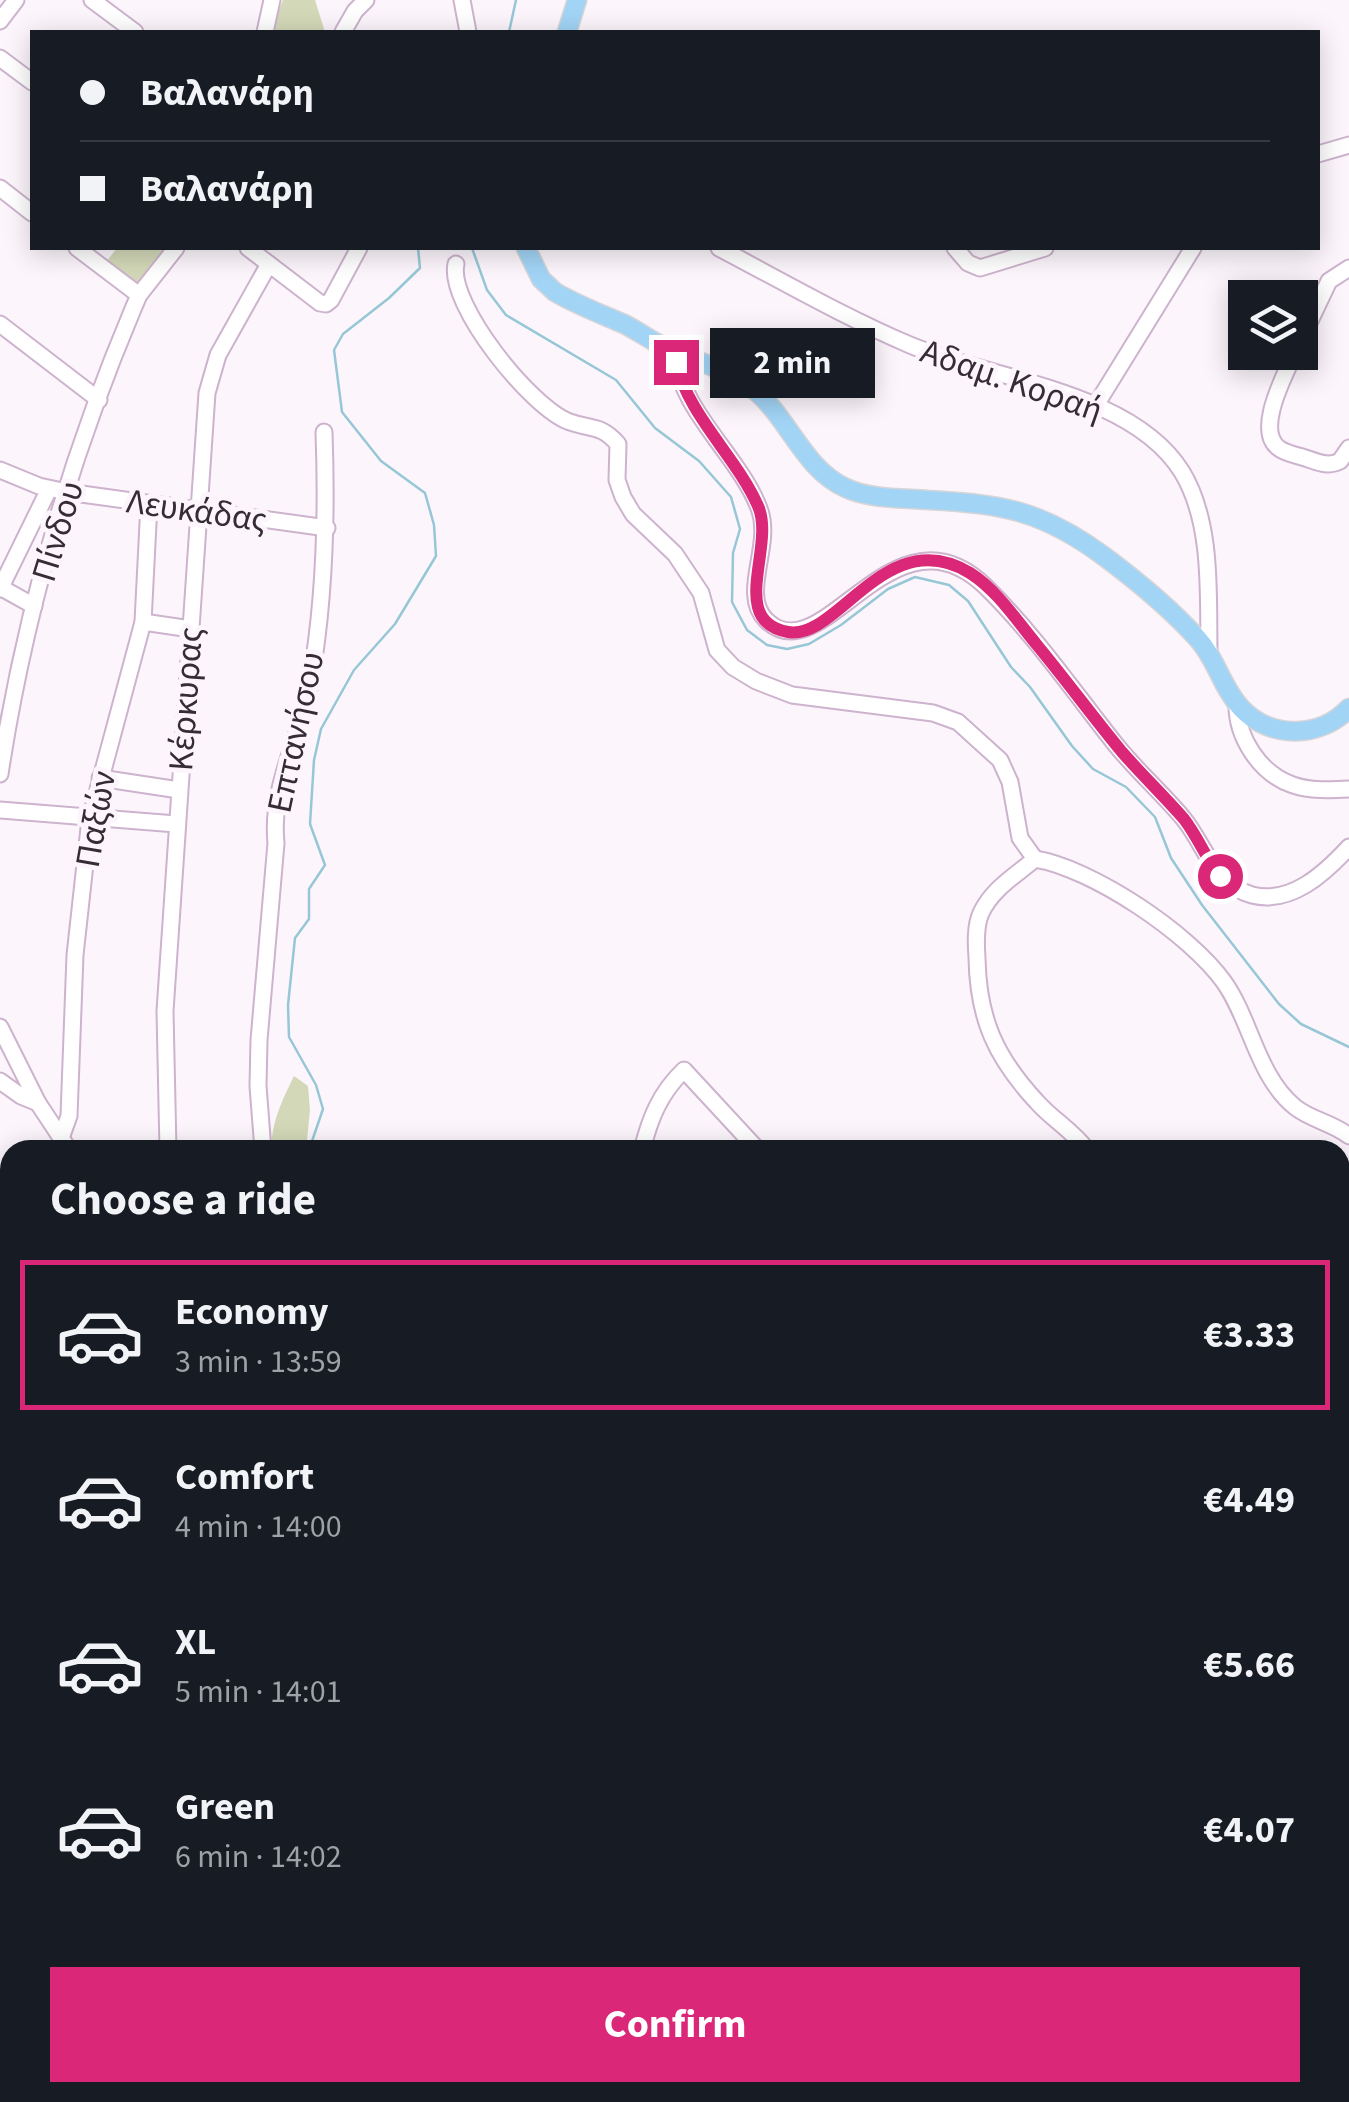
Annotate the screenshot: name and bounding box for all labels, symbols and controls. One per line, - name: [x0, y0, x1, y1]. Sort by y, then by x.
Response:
- text: Βαλανάρη: [140, 66, 314, 120]
- text: Βαλανάρη: [140, 162, 314, 216]
- map controls: [1228, 280, 1318, 370]
- button: layers: [1228, 280, 1318, 370]
- street label: Αδαμ. Κοραή: [914, 326, 1109, 435]
- callout: 2 min: [711, 327, 876, 397]
- route end: [654, 340, 699, 385]
- text: 2 min: [754, 340, 831, 386]
- street label: Πίνδου: [19, 475, 97, 588]
- street label: Λευκάδας: [124, 476, 270, 546]
- street label: Κέρκυρας: [156, 626, 216, 773]
- street label: Επτανήσου: [255, 647, 337, 817]
- street label: Παξών: [63, 767, 129, 871]
- route start: [1198, 854, 1243, 899]
- text: Choose a ride: [50, 1168, 316, 1232]
- text: Economy: [175, 1285, 328, 1339]
- icon: car: [55, 1290, 145, 1380]
- text: €3.33: [1203, 1308, 1295, 1362]
- text: 3 min · 13:59: [175, 1339, 342, 1385]
- text: Comfort: [175, 1450, 314, 1504]
- icon: car: [55, 1455, 145, 1545]
- text: €4.49: [1203, 1473, 1295, 1527]
- text: 4 min · 14:00: [175, 1504, 342, 1550]
- text: XL: [175, 1615, 216, 1669]
- icon: car: [55, 1620, 145, 1710]
- text: €5.66: [1203, 1638, 1295, 1692]
- text: 5 min · 14:01: [175, 1669, 342, 1715]
- text: Green: [175, 1780, 275, 1834]
- icon: car: [55, 1785, 145, 1875]
- text: €4.07: [1203, 1803, 1295, 1857]
- text: 6 min · 14:02: [175, 1834, 342, 1880]
- button: Confirm: [50, 1967, 1300, 2082]

